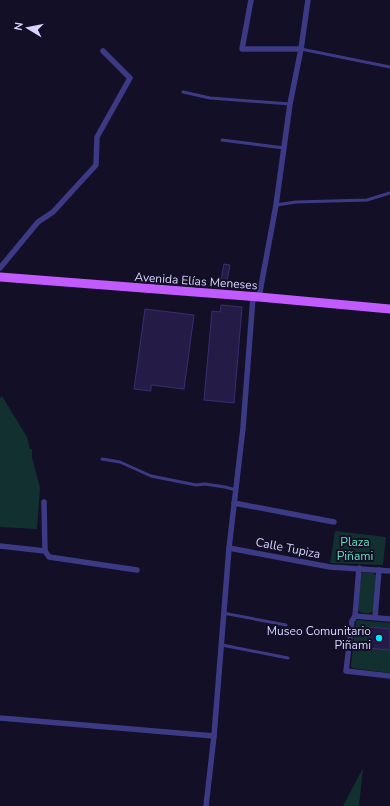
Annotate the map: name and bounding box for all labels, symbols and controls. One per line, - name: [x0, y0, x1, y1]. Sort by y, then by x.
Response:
- north arrow: [8, 8, 48, 48]
- text: N: [11, 21, 27, 32]
- street label: Avenida Elías Meneses: [134, 269, 258, 293]
- street label: Calle Tupiza: [254, 534, 322, 562]
- park label: Plaza Piñami: [337, 534, 373, 564]
- place label: Museo Comunitario Piñami: [267, 623, 371, 653]
- marker: Museo Comunitario Piñami: [374, 633, 384, 643]

